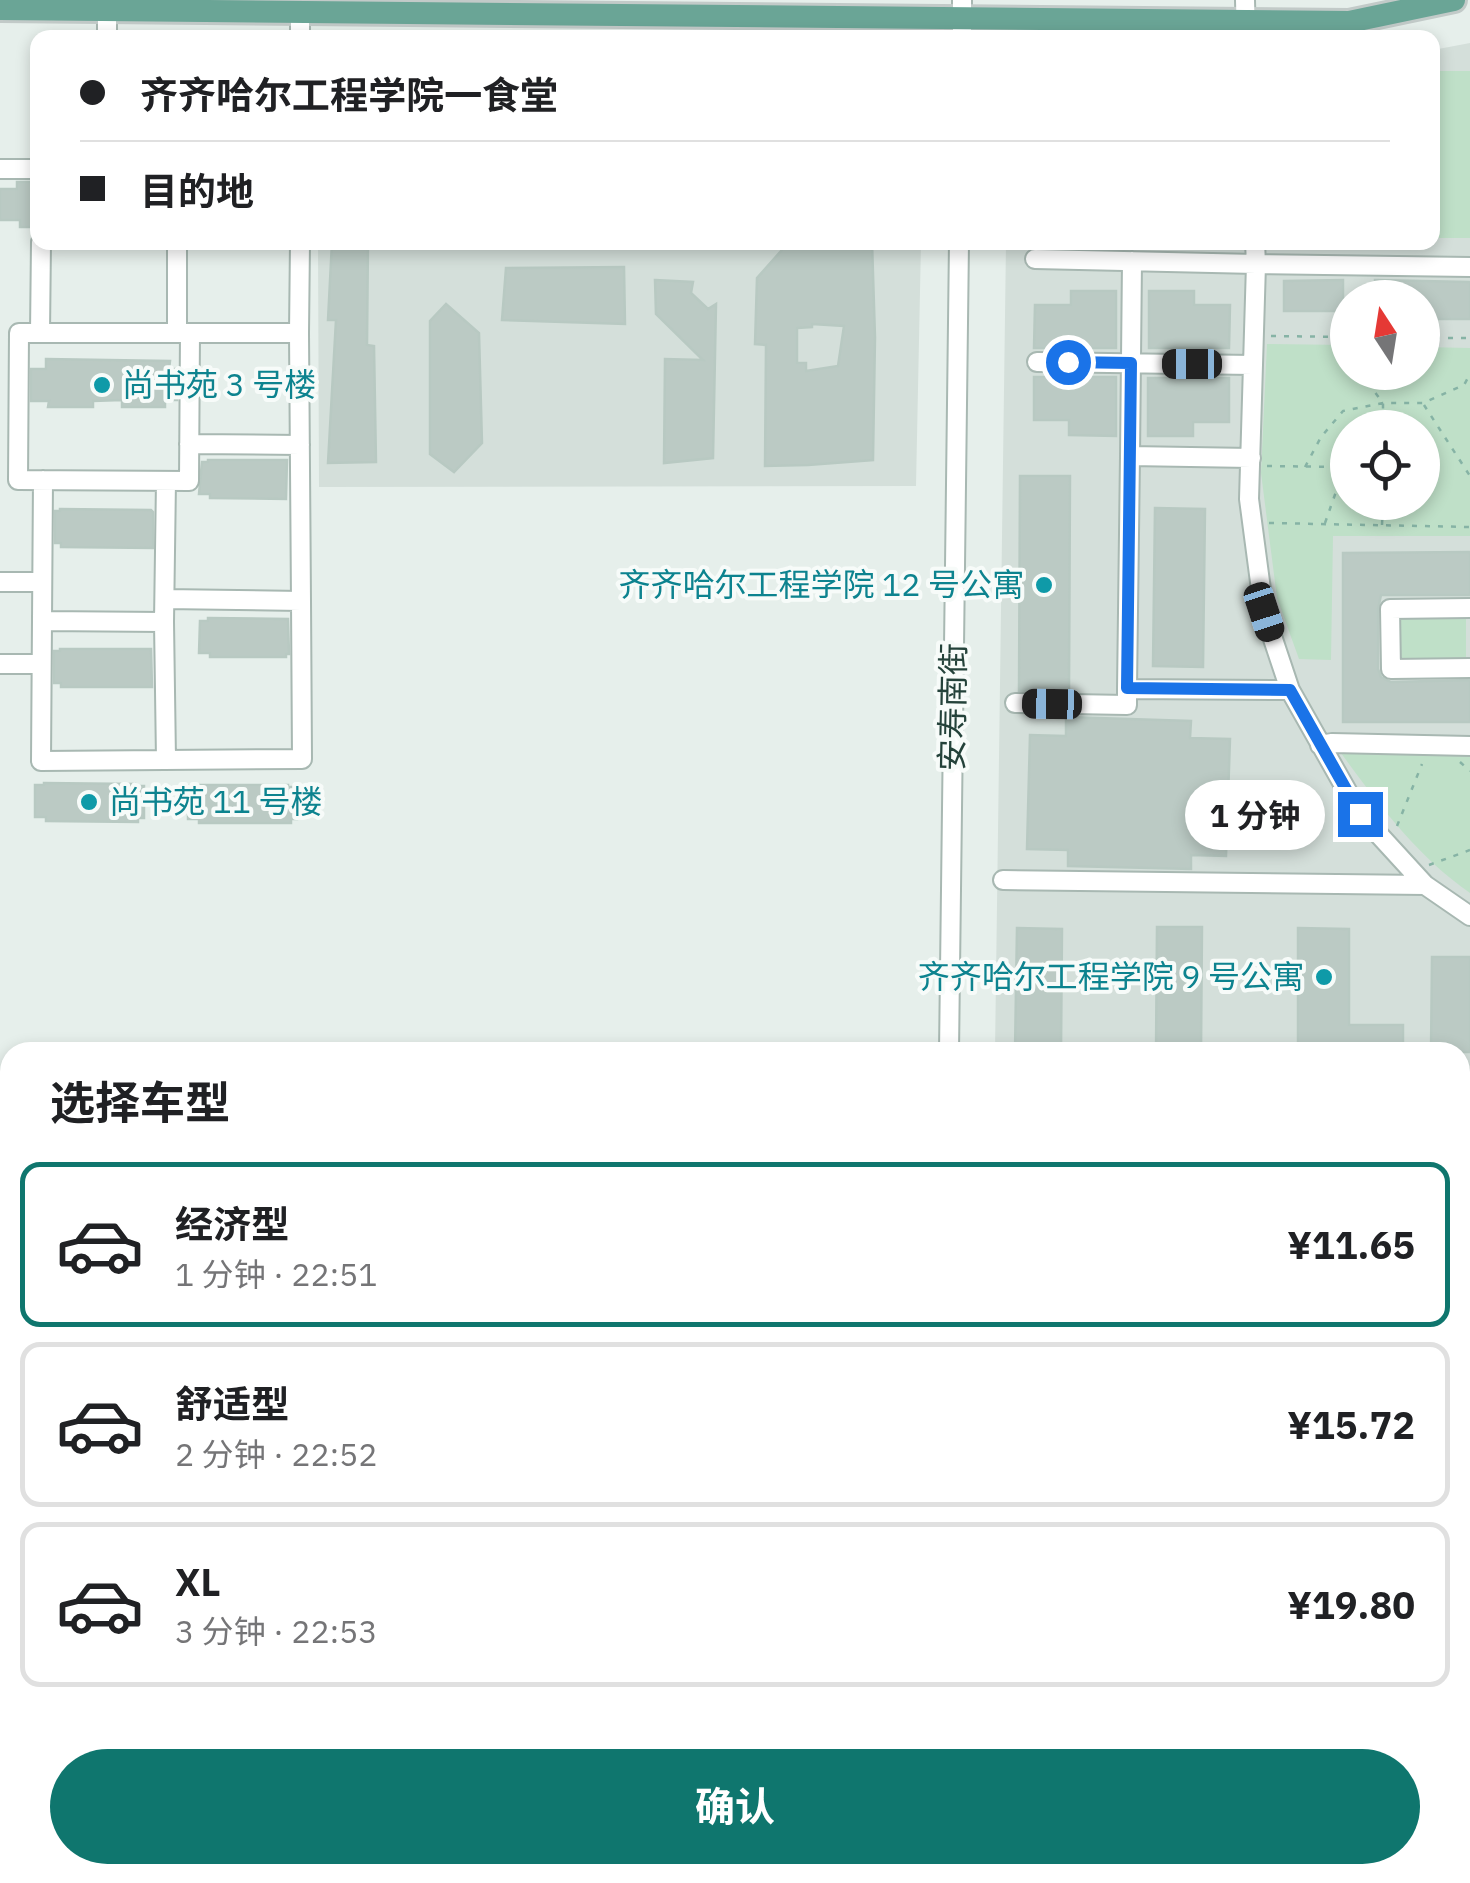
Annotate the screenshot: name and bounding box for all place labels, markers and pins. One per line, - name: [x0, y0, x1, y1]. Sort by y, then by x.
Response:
- place label: 尚书苑 3 号楼: [122, 363, 316, 405]
- marker: 尚书苑 3 号楼: [91, 374, 113, 396]
- place label: 齐齐哈尔工程学院 12 号公寓: [618, 563, 1024, 605]
- marker: 齐齐哈尔工程学院 12 号公寓: [1033, 574, 1055, 596]
- place label: 尚书苑 11 号楼: [109, 780, 323, 822]
- marker: 尚书苑 11 号楼: [78, 791, 100, 813]
- place label: 齐齐哈尔工程学院 9 号公寓: [918, 955, 1304, 997]
- marker: 齐齐哈尔工程学院 9 号公寓: [1313, 966, 1335, 988]

